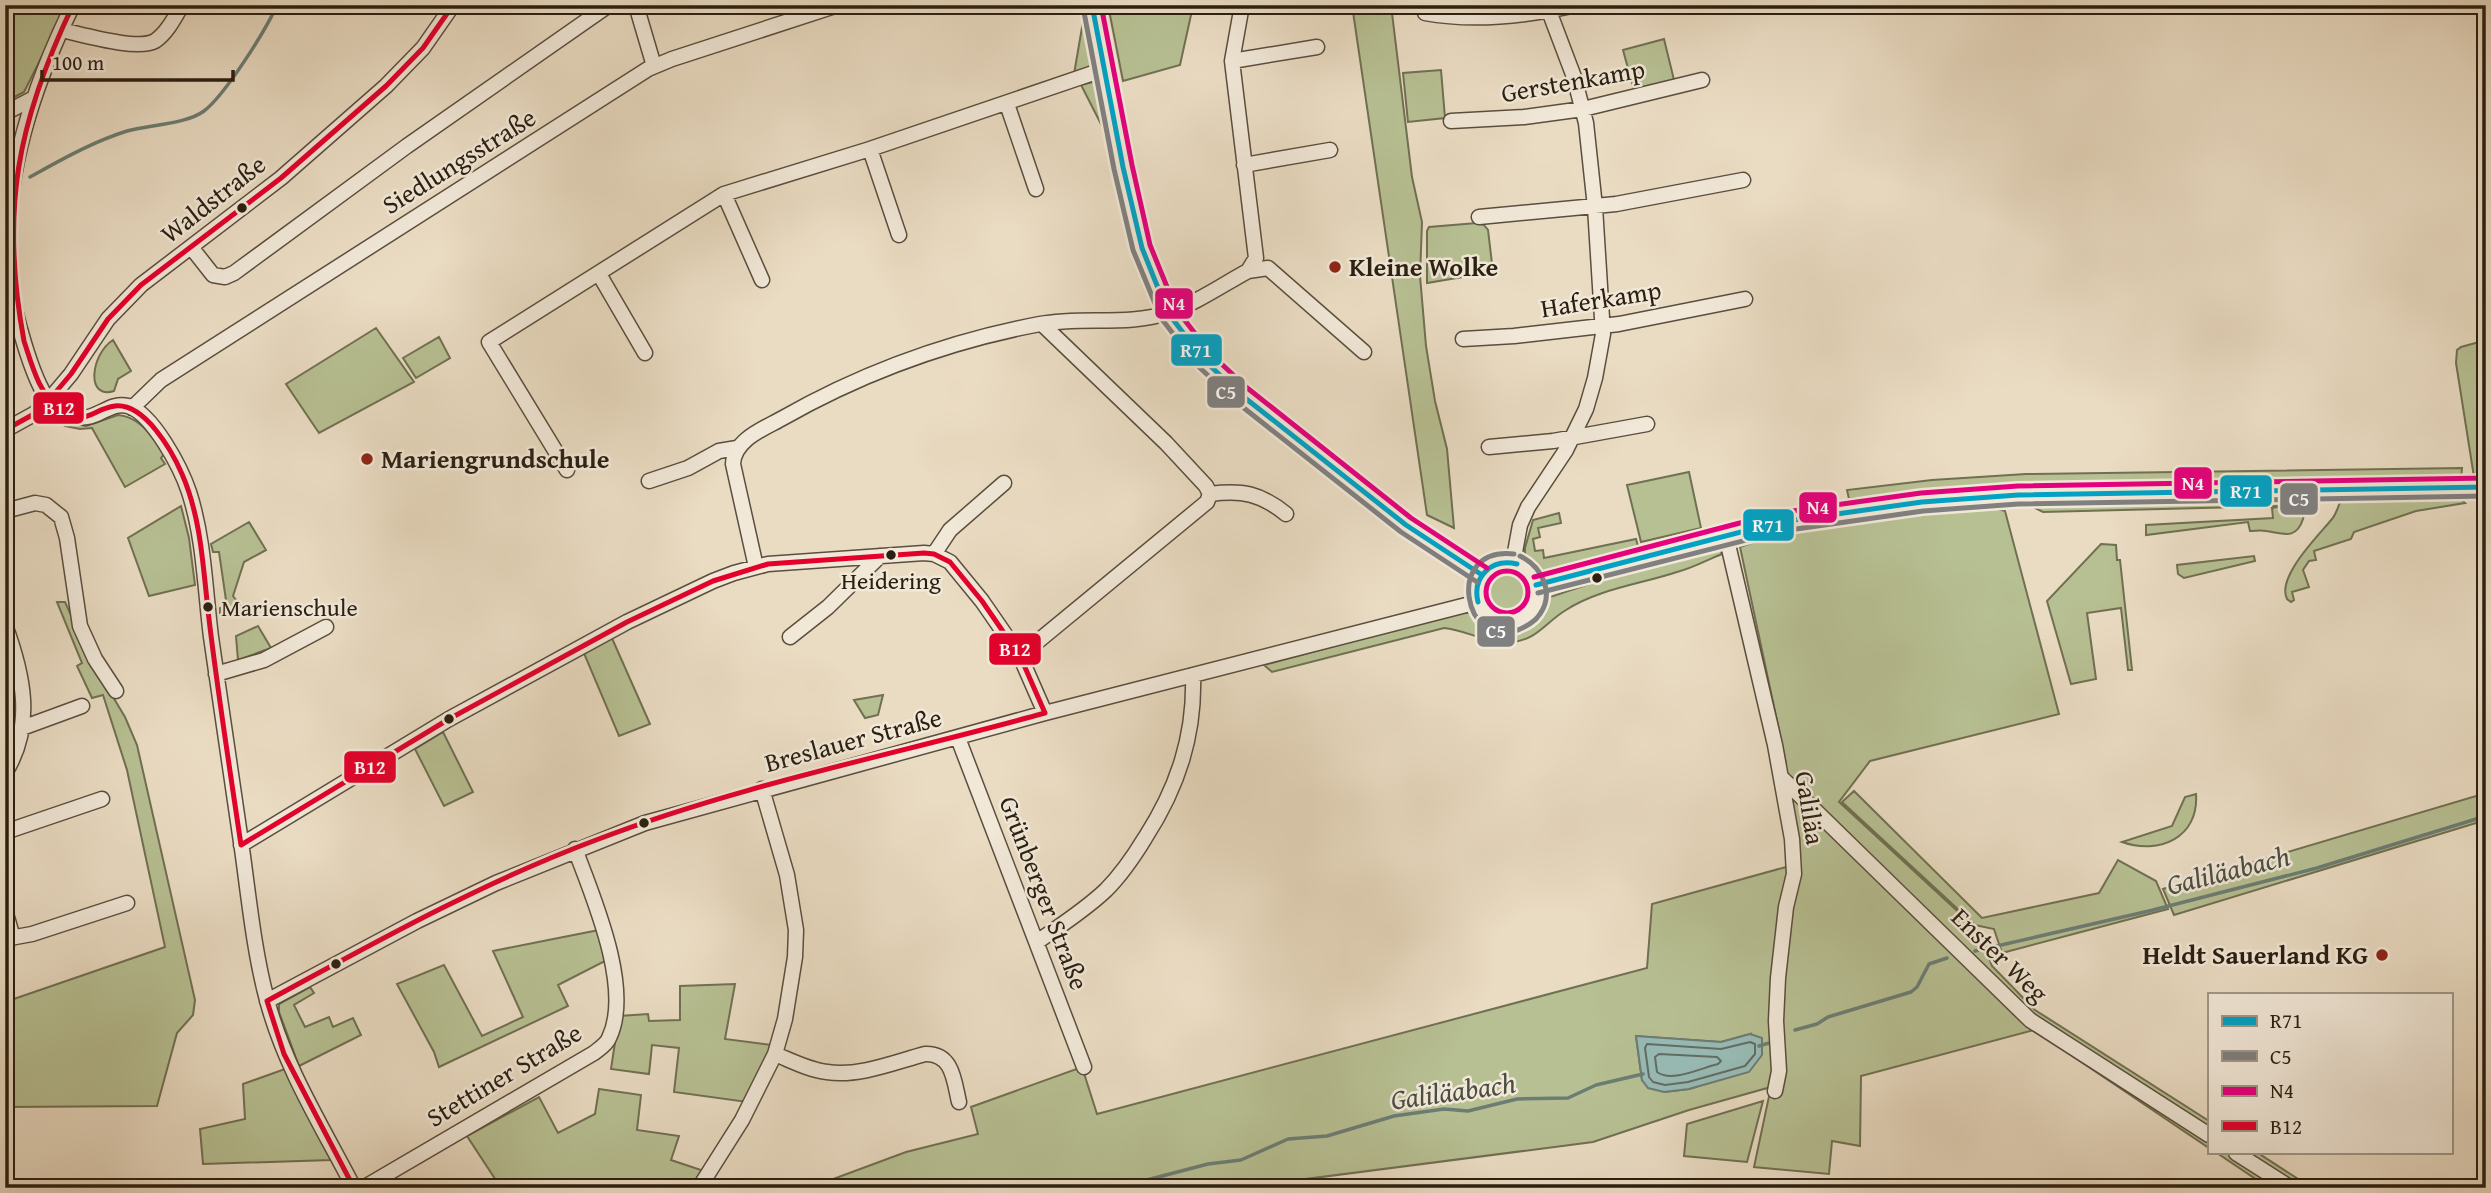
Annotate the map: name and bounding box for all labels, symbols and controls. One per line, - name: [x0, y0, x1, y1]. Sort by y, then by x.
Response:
- scale bar: [42, 38, 233, 82]
- text: 100 m: [52, 47, 104, 78]
- street label: Gerstenkamp: [1498, 49, 1648, 112]
- street label: Siedlungsstraße: [374, 98, 543, 223]
- street label: Waldstraße: [152, 145, 274, 252]
- unlabelled marker: [235, 201, 249, 215]
- place label: Kleine Wolke: [1349, 247, 1498, 286]
- marker: Kleine Wolke: [1327, 259, 1343, 275]
- street label: Haferkamp: [1538, 270, 1664, 327]
- line badge: N4: [1154, 287, 1194, 320]
- text: N4: [1163, 289, 1185, 317]
- line badge: R71: [1170, 333, 1223, 367]
- text: R71: [1180, 336, 1212, 364]
- line badge: C5: [1206, 375, 1246, 409]
- text: C5: [1216, 378, 1236, 406]
- line badge: B12: [32, 391, 85, 425]
- text: B12: [43, 394, 75, 422]
- place label: Mariengrundschule: [381, 439, 610, 478]
- marker: Mariengrundschule: [359, 451, 375, 467]
- line badge: N4: [2173, 466, 2213, 500]
- text: N4: [2182, 469, 2204, 497]
- line badge: R71: [2219, 474, 2273, 508]
- text: R71: [2230, 477, 2262, 505]
- line badge: C5: [2279, 482, 2319, 516]
- text: C5: [2289, 485, 2309, 513]
- line badge: N4: [1798, 491, 1838, 524]
- text: N4: [1807, 493, 1829, 521]
- line badge: R71: [1742, 508, 1795, 542]
- text: R71: [1752, 511, 1784, 539]
- marker: Heidering: [884, 548, 898, 562]
- place label: Heidering: [841, 563, 941, 598]
- unlabelled marker: [1590, 571, 1604, 585]
- place label: Marienschule: [221, 590, 358, 625]
- marker: Marienschule: [201, 600, 215, 614]
- line badge: C5: [1476, 615, 1516, 648]
- text: C5: [1486, 617, 1506, 645]
- line badge: B12: [988, 632, 1042, 666]
- text: B12: [999, 635, 1031, 663]
- street label: Breslauer Straße: [760, 697, 946, 782]
- unlabelled marker: [442, 712, 456, 726]
- line badge: B12: [343, 750, 397, 784]
- text: B12: [354, 753, 386, 781]
- street label: Galiläa: [1785, 768, 1836, 848]
- street label: Grünberger Straße: [990, 790, 1099, 995]
- unlabelled marker: [637, 816, 651, 830]
- water label: Galiläabach: [2162, 834, 2294, 905]
- street label: Enster Weg: [1943, 898, 2058, 1011]
- place label: Heldt Sauerland KG: [2142, 935, 2368, 974]
- marker: Heldt Sauerland KG: [2374, 947, 2390, 963]
- unlabelled marker: [329, 957, 343, 971]
- legend: [2208, 993, 2452, 1154]
- text: R71: [2270, 1005, 2302, 1036]
- street label: Stettiner Straße: [419, 1013, 589, 1136]
- text: C5: [2270, 1041, 2292, 1072]
- water label: Galiläabach: [1388, 1061, 1518, 1120]
- text: N4: [2270, 1075, 2294, 1106]
- text: B12: [2270, 1111, 2302, 1142]

